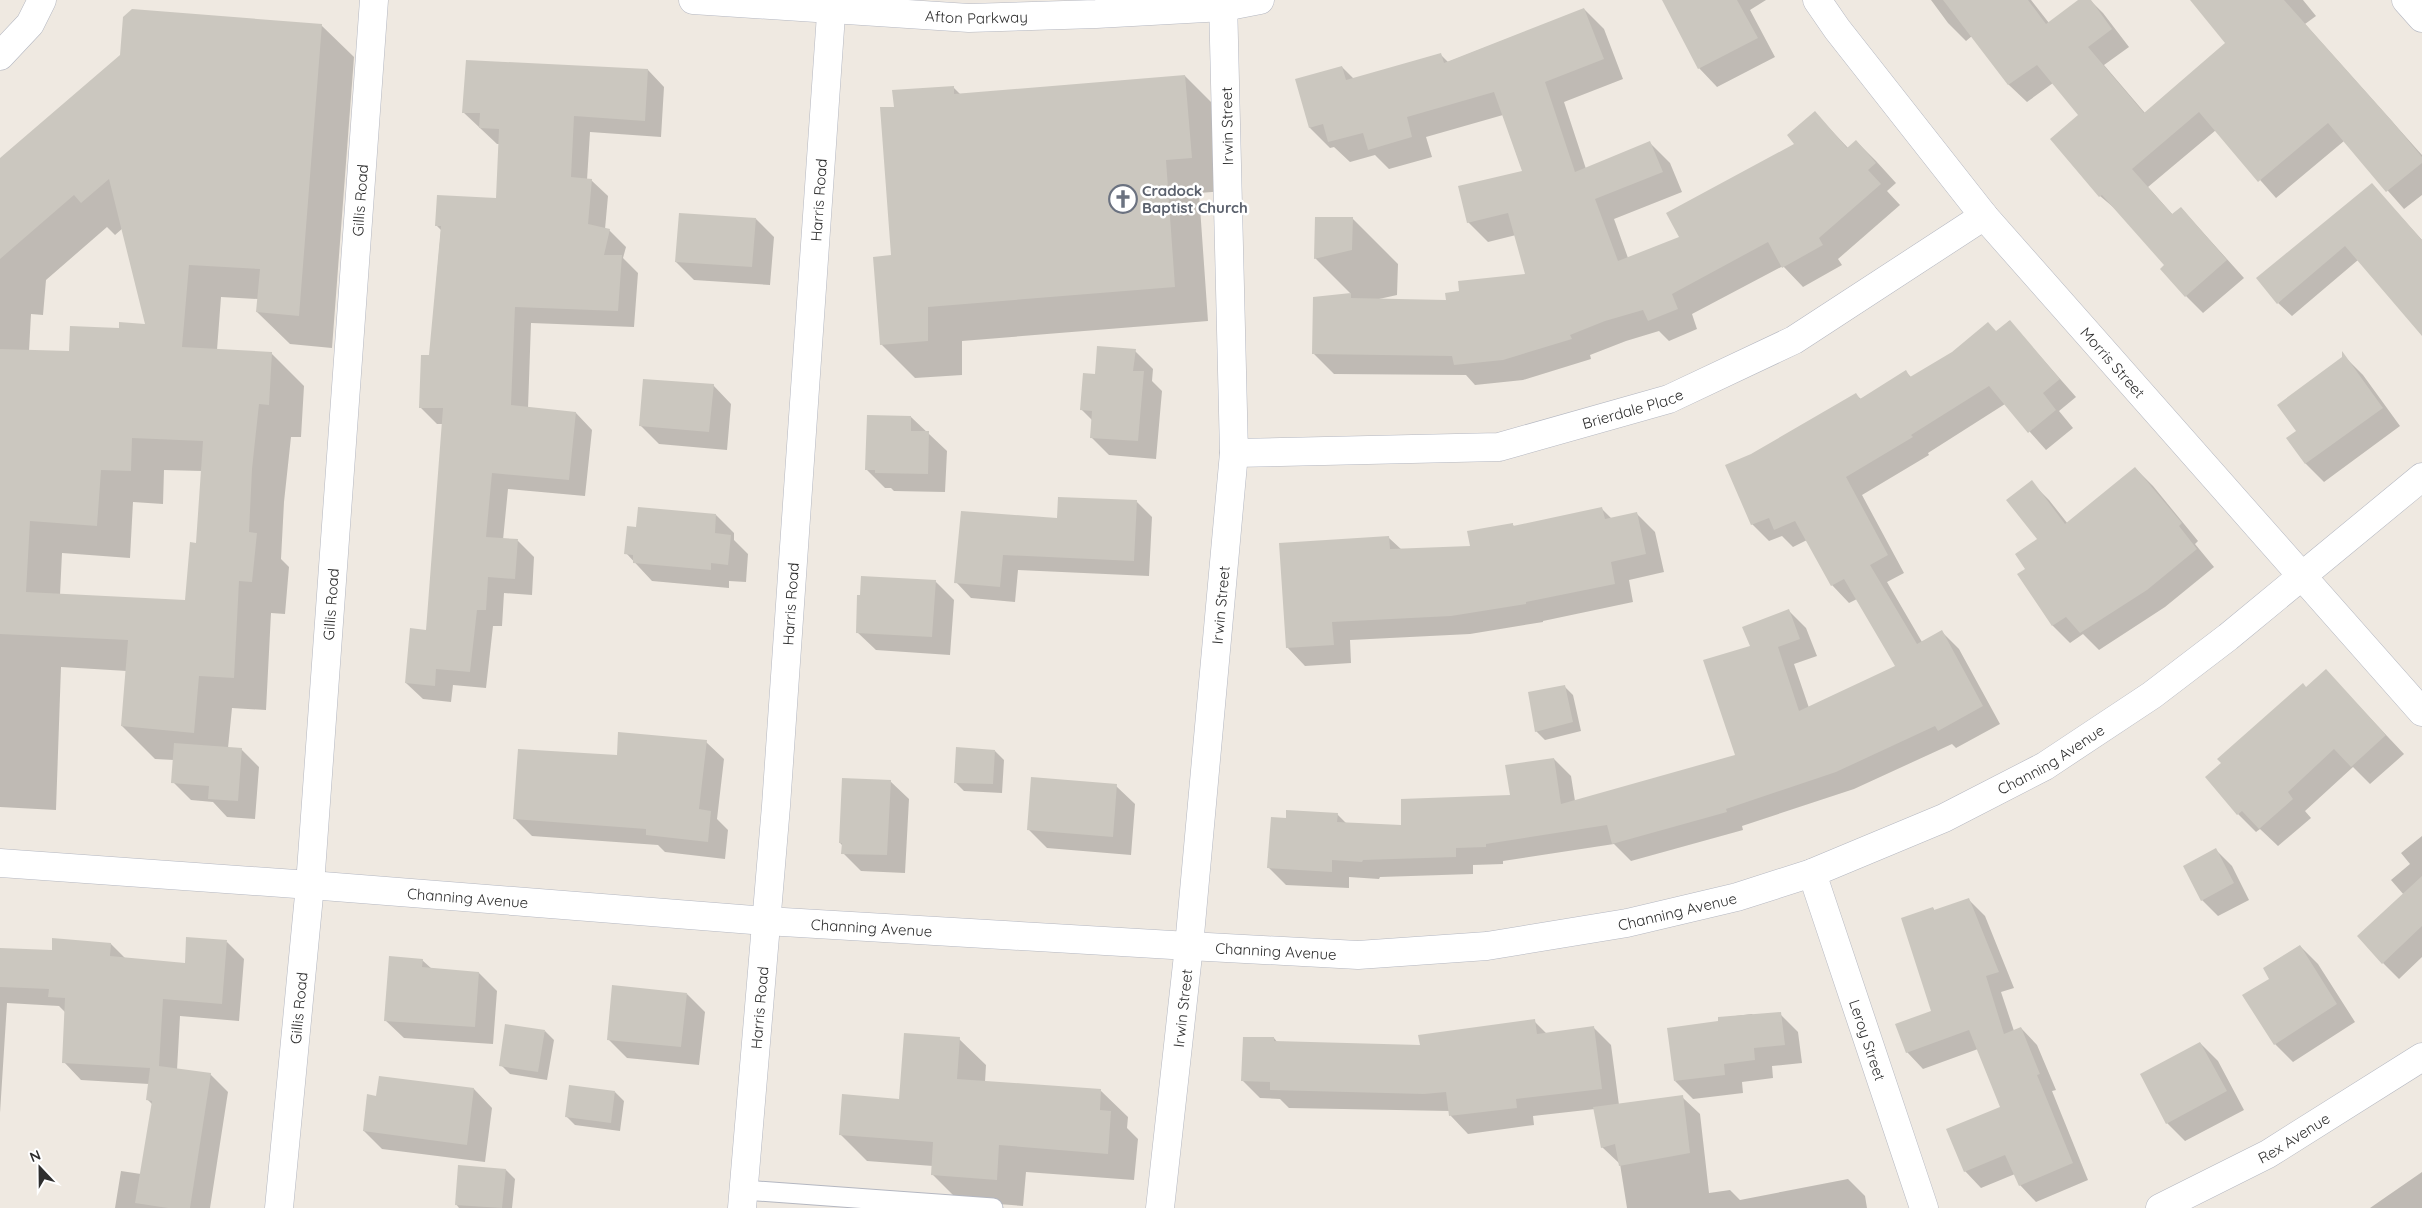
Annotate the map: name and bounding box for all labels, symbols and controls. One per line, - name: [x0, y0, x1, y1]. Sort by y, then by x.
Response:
- street label: Afton Parkway: [924, 6, 1028, 28]
- street label: Irwin Street: [1217, 87, 1237, 165]
- street label: Harris Road: [806, 158, 830, 242]
- street label: Gillis Road: [347, 164, 372, 237]
- place label: Cradock Baptist Church: [1142, 181, 1248, 217]
- church icon: Cradock Baptist Church: [1108, 184, 1138, 214]
- street label: Morris Street: [2077, 323, 2149, 402]
- street label: Brierdale Place: [1580, 384, 1686, 433]
- street label: Harris Road: [778, 562, 802, 646]
- street label: Irwin Street: [1207, 565, 1233, 645]
- street label: Gillis Road: [318, 568, 342, 641]
- street label: Channing Avenue: [1994, 720, 2108, 798]
- street label: Channing Avenue: [406, 883, 529, 912]
- street label: Channing Avenue: [1616, 888, 1739, 934]
- street label: Channing Avenue: [810, 914, 933, 940]
- street label: Channing Avenue: [1215, 938, 1337, 963]
- street label: Harris Road: [746, 966, 772, 1050]
- street label: Irwin Street: [1168, 968, 1196, 1048]
- street label: Gillis Road: [285, 971, 311, 1045]
- street label: Leroy Street: [1845, 997, 1890, 1083]
- street label: Rex Avenue: [2255, 1108, 2333, 1167]
- north arrow: [15, 1143, 65, 1193]
- text: N: [27, 1146, 43, 1166]

